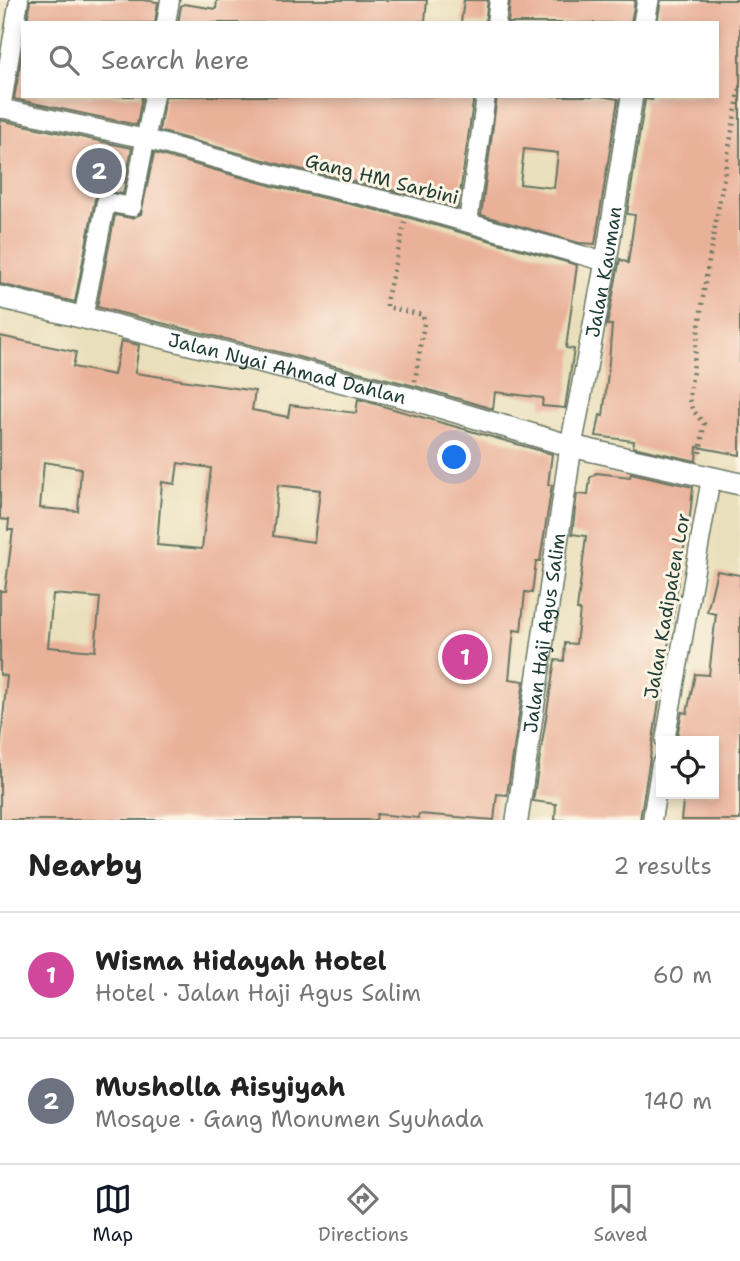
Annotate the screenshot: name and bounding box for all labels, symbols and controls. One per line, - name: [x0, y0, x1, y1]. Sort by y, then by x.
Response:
- search box: [21, 21, 719, 98]
- icon: search: [45, 41, 83, 79]
- text: Search here: [101, 42, 250, 77]
- pin: 2: [76, 145, 122, 197]
- street label: Gang HM Sarbini: [303, 148, 461, 210]
- street label: Jalan Kauman: [579, 205, 627, 340]
- street label: Jalan Nyai Ahmad Dahlan: [166, 327, 409, 410]
- your location: [437, 440, 471, 474]
- street label: Jalan Kadipaten Lor: [638, 511, 696, 701]
- street label: Jalan Haji Agus Salim: [517, 531, 571, 735]
- pin: 1: [442, 631, 488, 683]
- map controls: [656, 736, 719, 799]
- button: locate: [656, 736, 719, 799]
- text: Nearby: [28, 845, 143, 886]
- text: 2 results: [613, 851, 712, 881]
- text: Wisma Hidayah Hotel: [95, 943, 387, 978]
- text: 1: [46, 960, 56, 990]
- text: 60 m: [653, 960, 712, 990]
- text: Hotel · Jalan Haji Agus Salim: [95, 978, 421, 1008]
- text: Musholla Aisyiyah: [95, 1069, 345, 1104]
- text: 2: [43, 1086, 59, 1116]
- text: 140 m: [644, 1086, 712, 1116]
- text: Mosque · Gang Monumen Syuhada: [95, 1104, 484, 1134]
- tab: Map: [92, 1180, 133, 1247]
- tab: Directions: [318, 1180, 409, 1247]
- tab: Saved: [594, 1180, 648, 1247]

